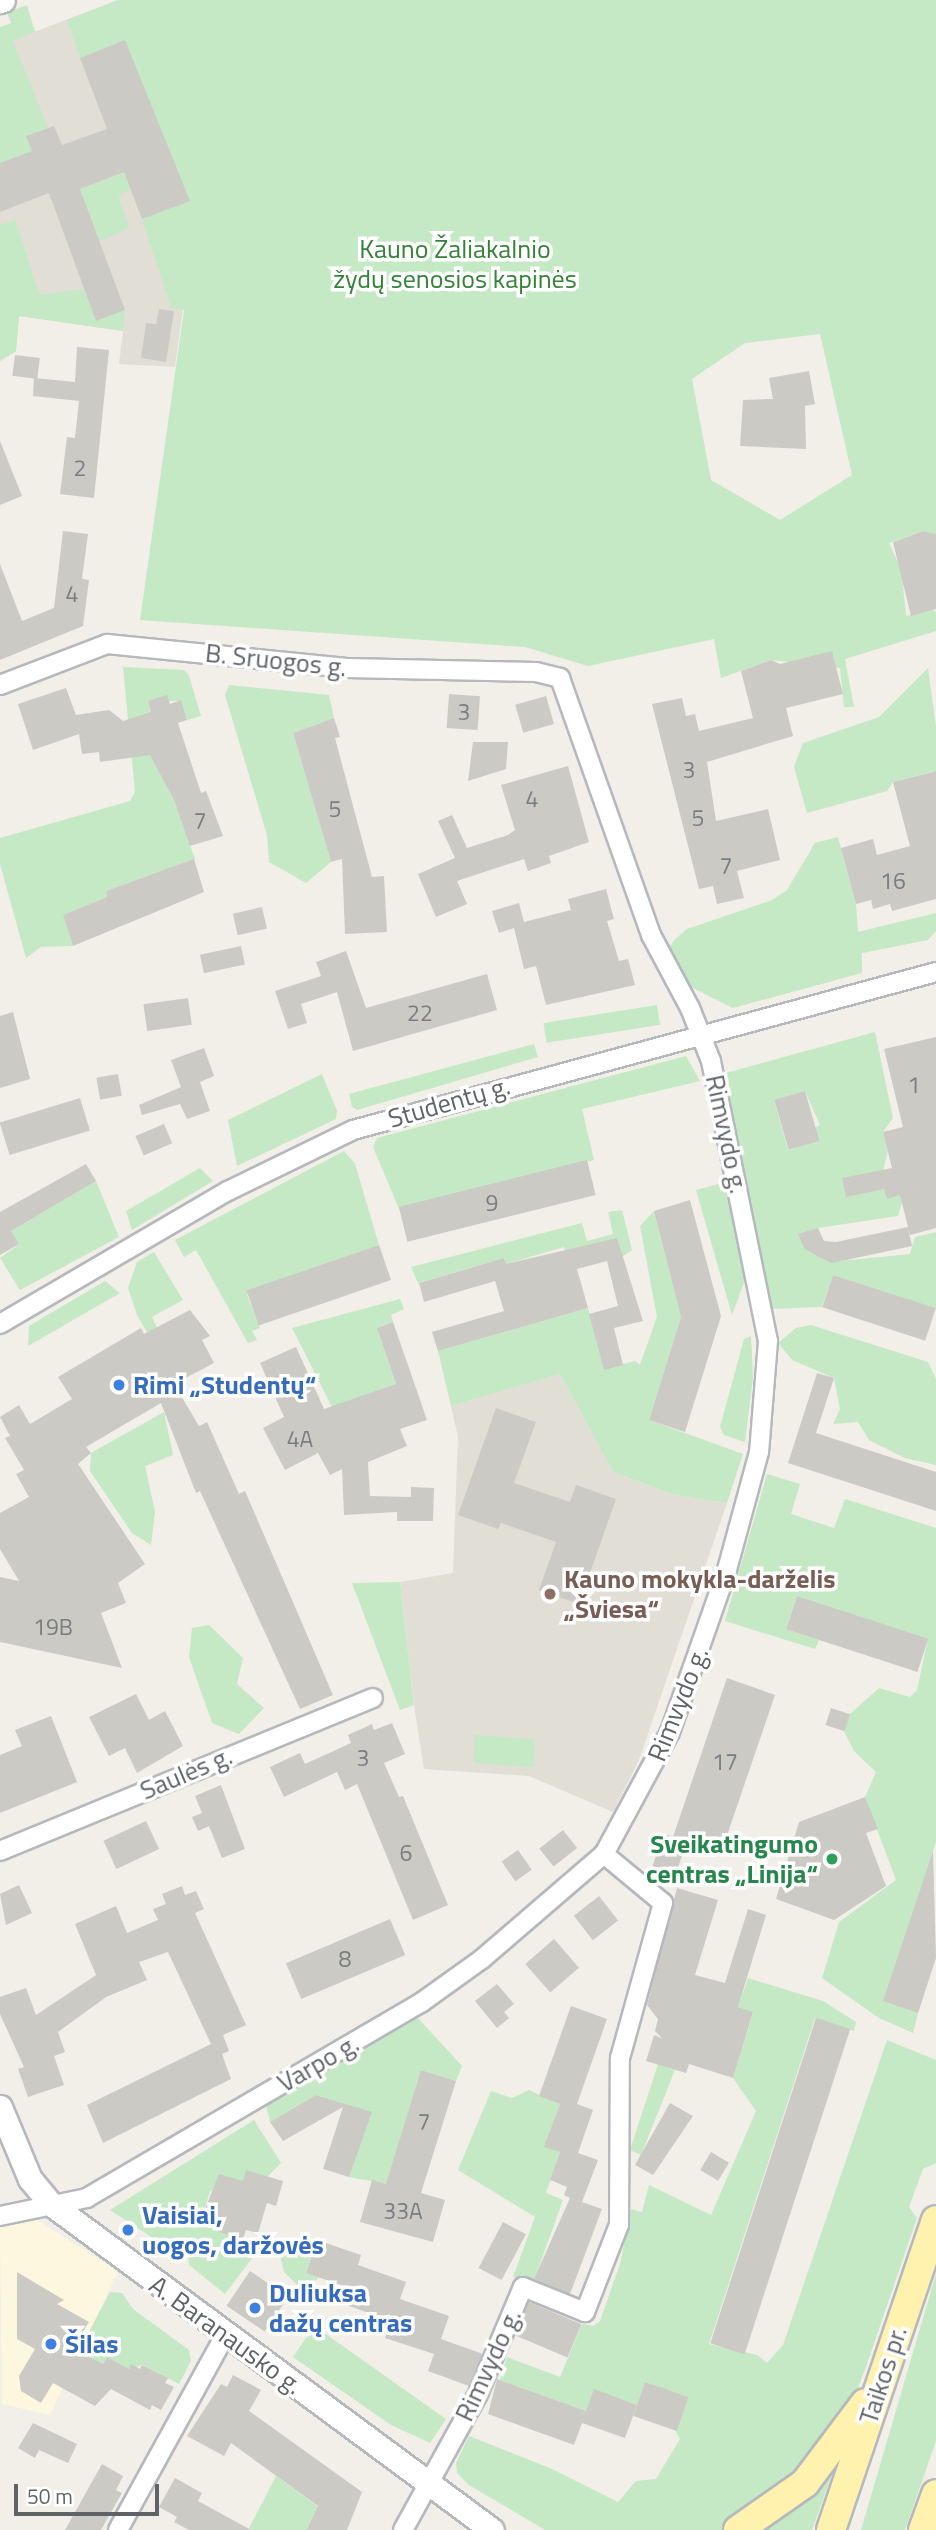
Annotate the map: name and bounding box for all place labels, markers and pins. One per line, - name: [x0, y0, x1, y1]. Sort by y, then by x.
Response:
- place label: Rimi „Studentų“: [133, 1369, 316, 1401]
- marker: Rimi „Studentų“: [111, 1377, 127, 1393]
- place label: Kauno mokykla-darželis „Šviesa“: [564, 1563, 836, 1624]
- marker: Kauno mokykla-darželis „Šviesa“: [542, 1586, 558, 1602]
- place label: Sveikatingumo centras „Linija“: [646, 1828, 818, 1890]
- marker: Sveikatingumo centras „Linija“: [824, 1851, 840, 1867]
- place label: Vaisiai, uogos, daržovės: [142, 2199, 324, 2260]
- marker: Vaisiai, uogos, daržovės: [120, 2222, 136, 2238]
- place label: Duliuksa dažų centras: [269, 2277, 412, 2338]
- marker: Duliuksa dažų centras: [247, 2300, 263, 2316]
- place label: Šilas: [65, 2328, 118, 2360]
- marker: Šilas: [43, 2336, 59, 2352]

